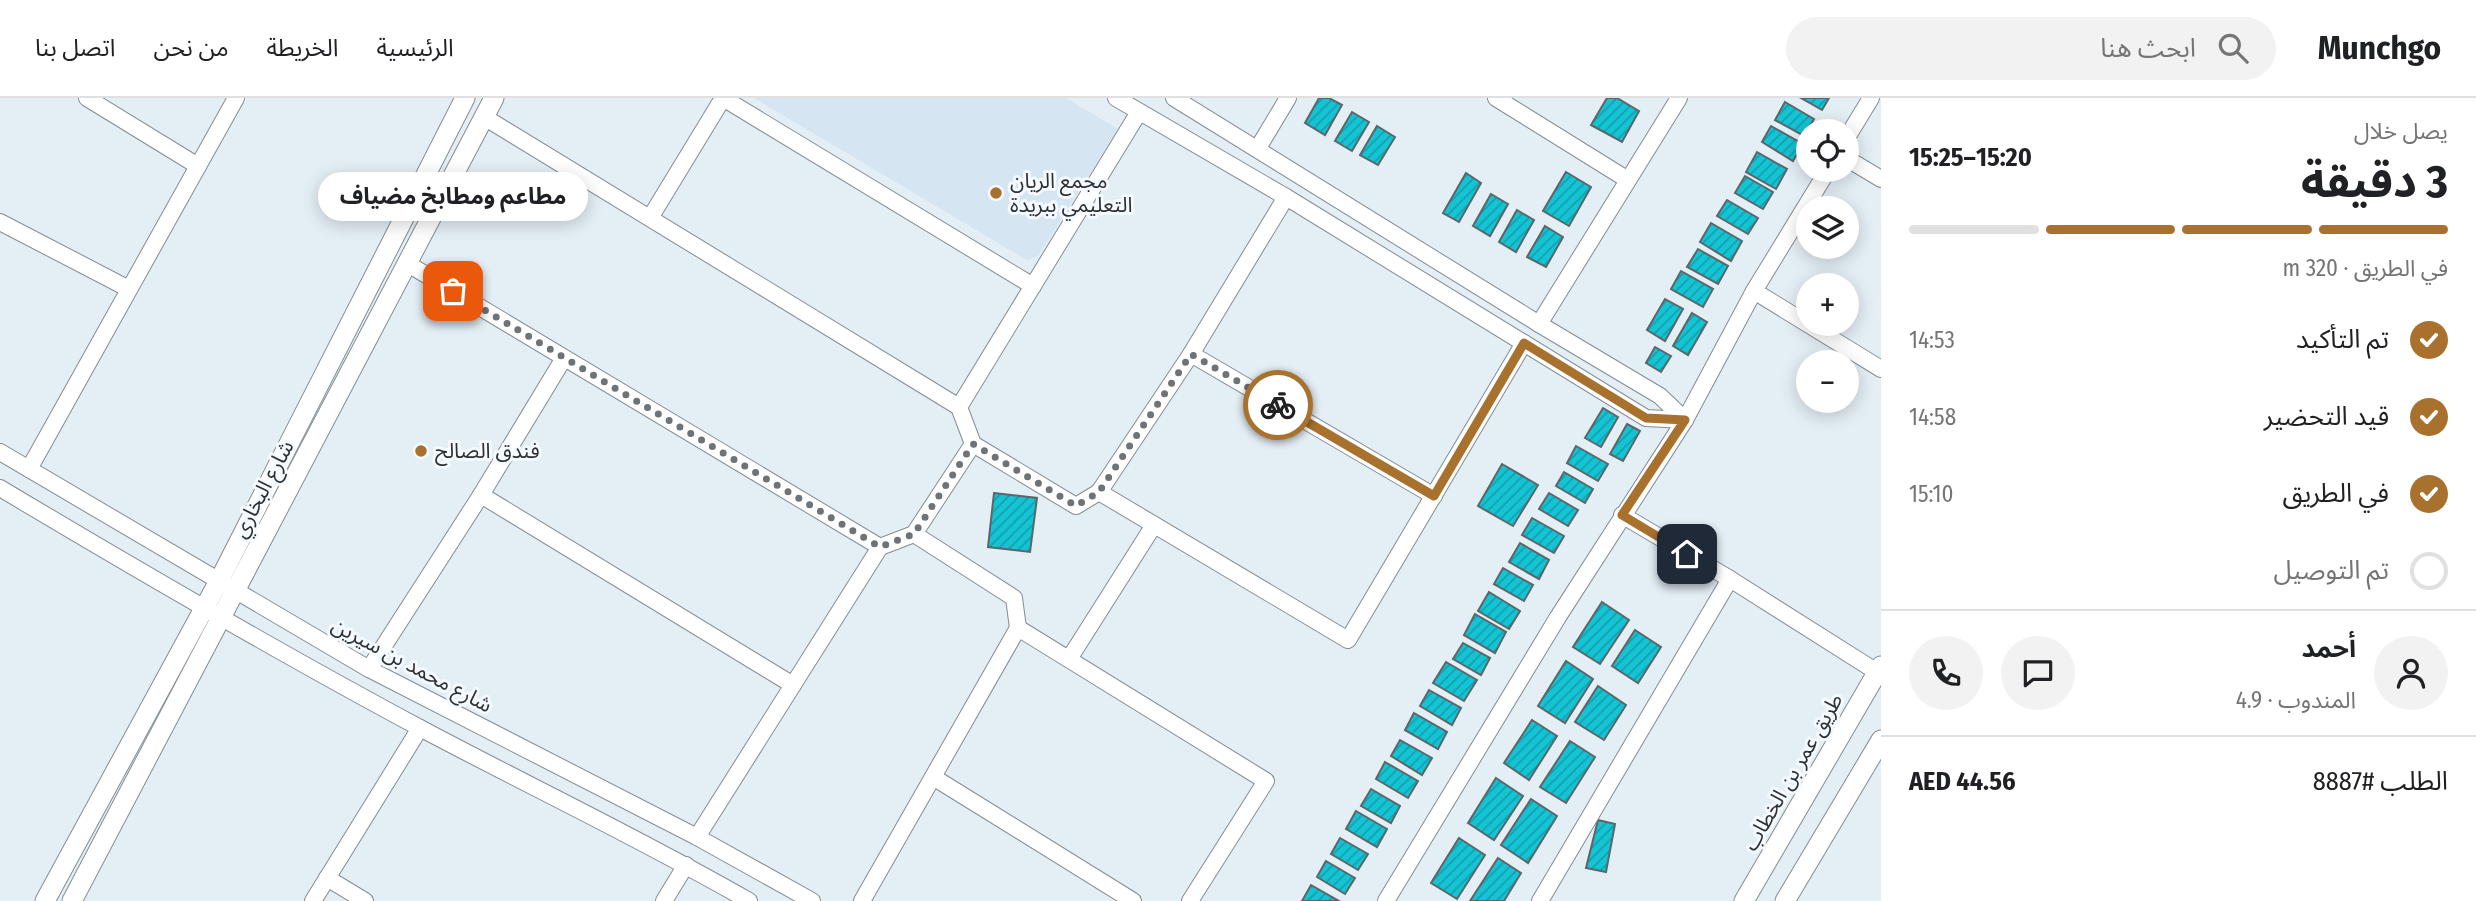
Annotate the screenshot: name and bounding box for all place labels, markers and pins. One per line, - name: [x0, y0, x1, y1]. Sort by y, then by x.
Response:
- place label: مجمع الريان التعليمي ببريدة: [1010, 168, 1132, 221]
- callout: مطاعم ومطابخ مضياف: [318, 172, 588, 221]
- marker: مجمع الريان التعليمي ببريدة: [988, 185, 1004, 201]
- pin: [423, 261, 483, 321]
- place label: فندق الصالح: [435, 438, 540, 466]
- marker: فندق الصالح: [413, 443, 429, 459]
- pin: [1657, 524, 1717, 584]

